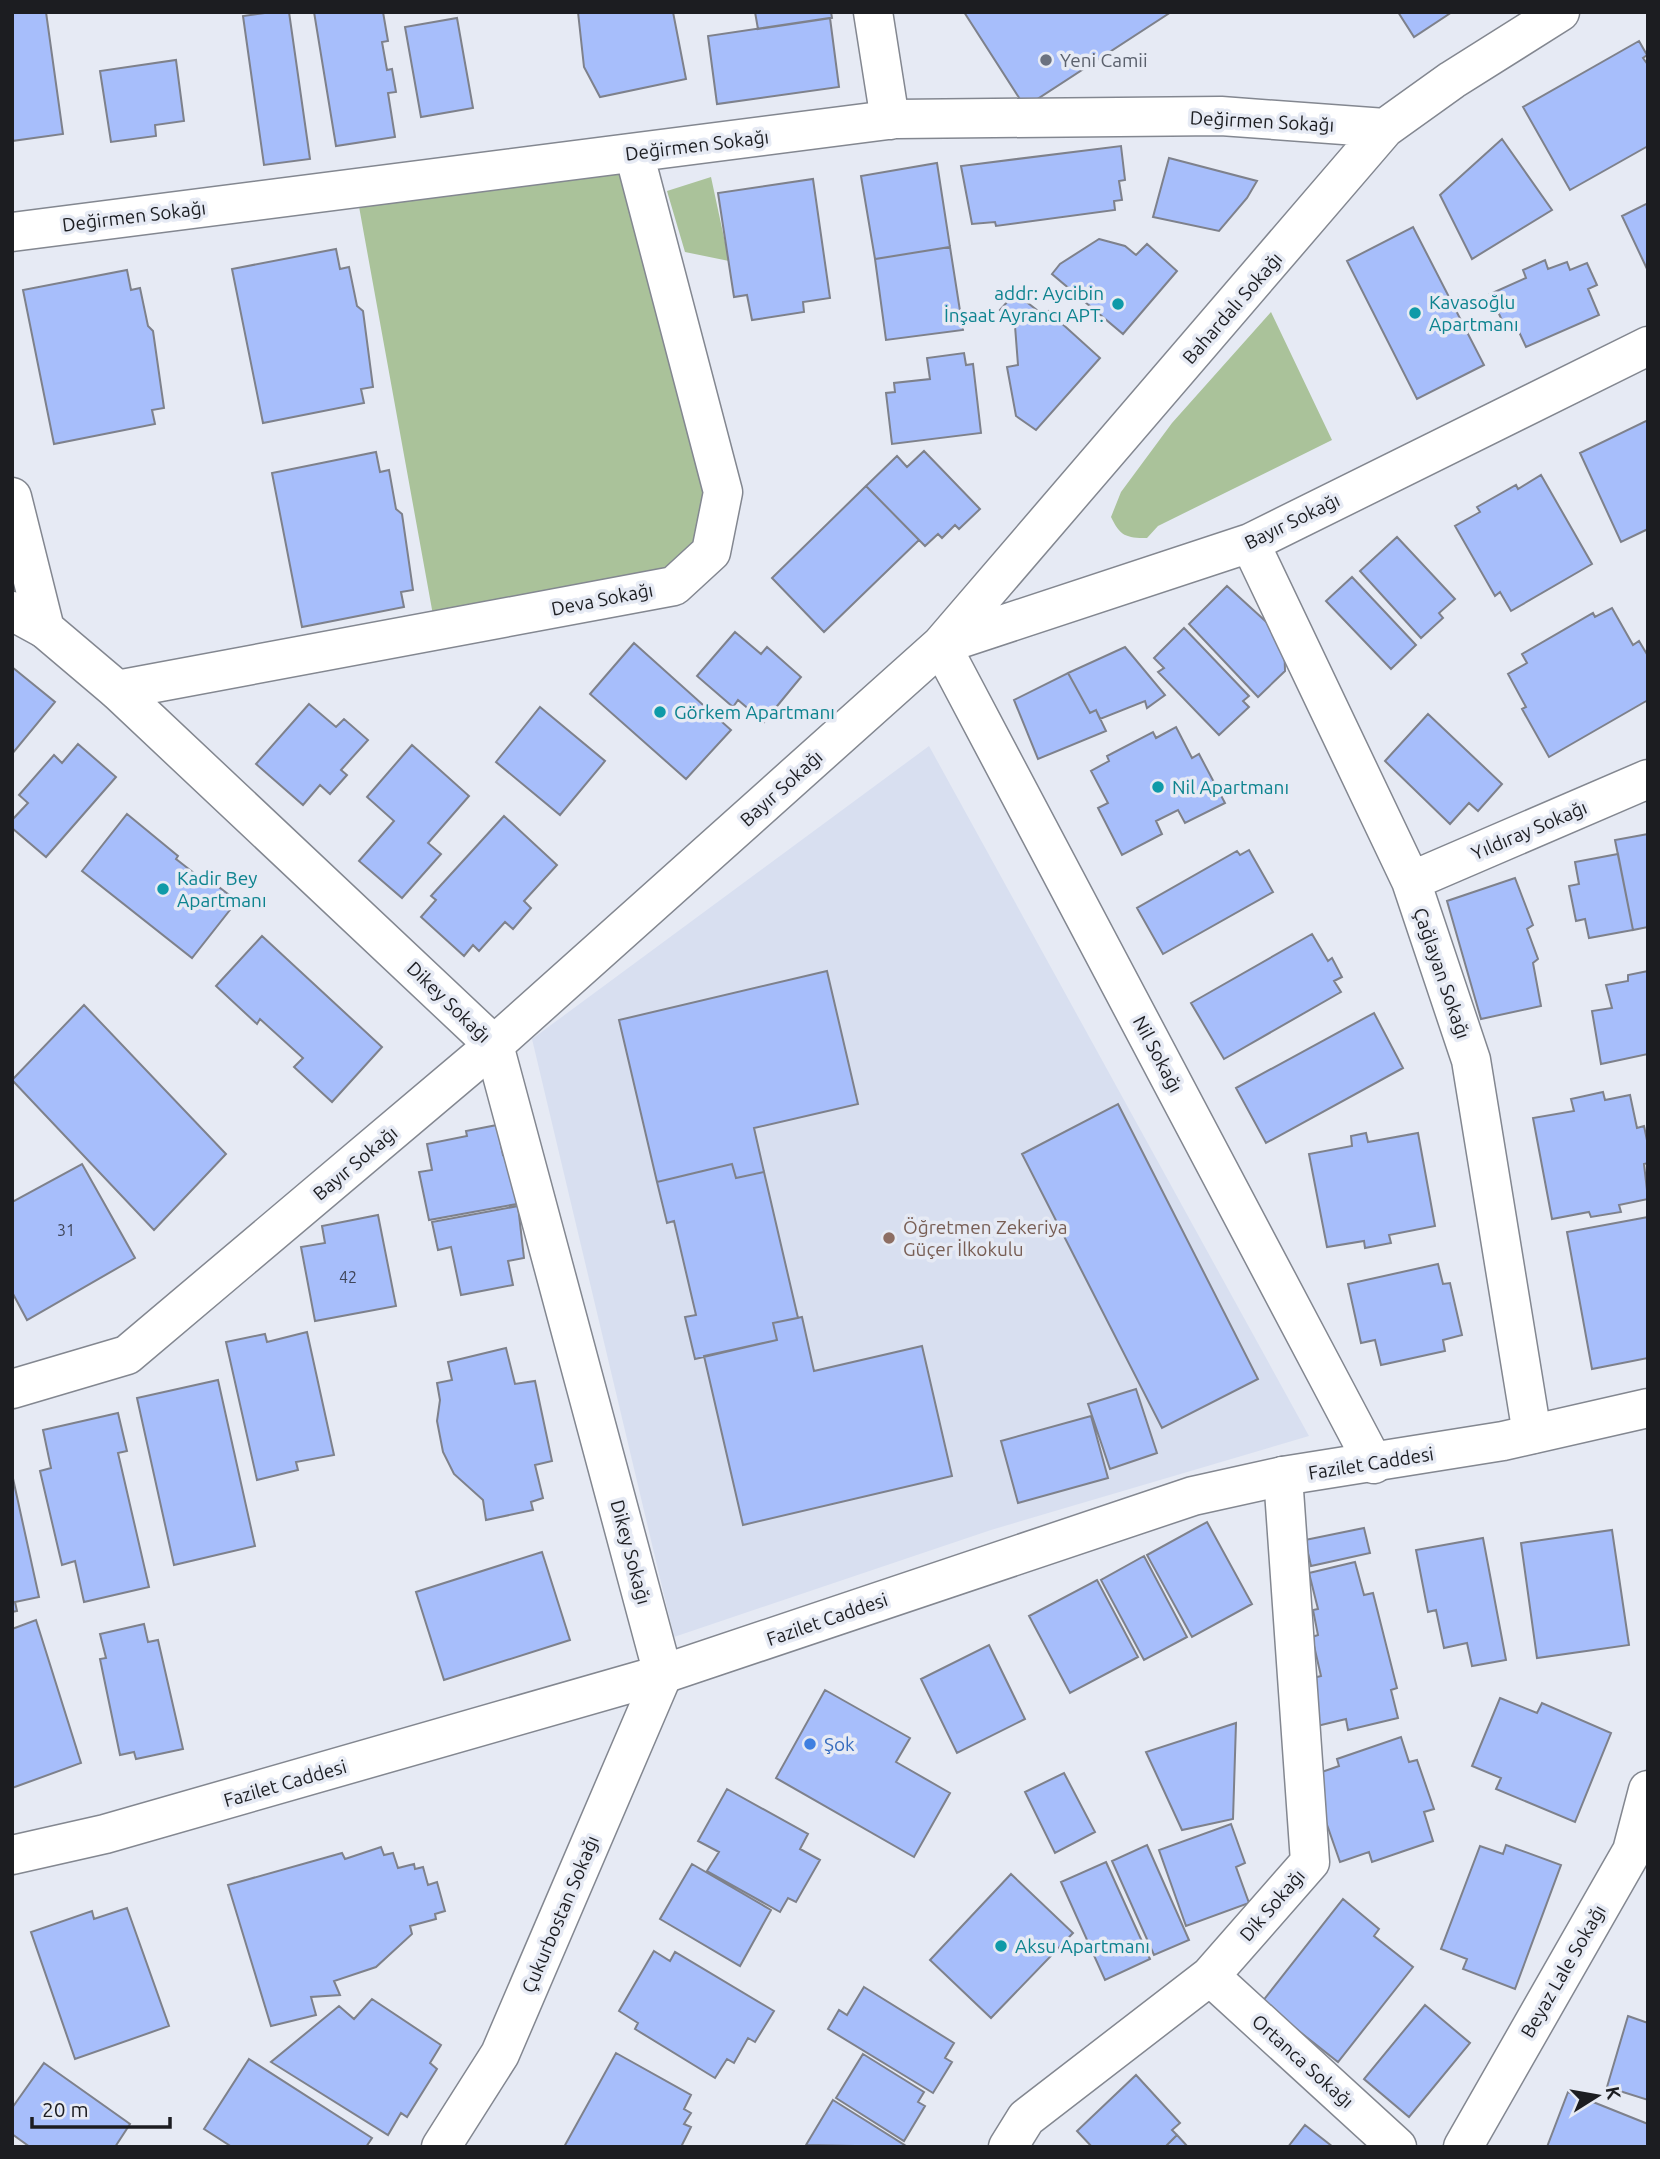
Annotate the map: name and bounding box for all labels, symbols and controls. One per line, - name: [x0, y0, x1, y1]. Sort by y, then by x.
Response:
- place label: Yeni Camii: [1060, 49, 1148, 71]
- marker: Yeni Camii: [1038, 52, 1054, 68]
- street label: Değirmen Sokağı: [1189, 106, 1335, 136]
- street label: Değirmen Sokağı: [624, 125, 770, 165]
- street label: Değirmen Sokağı: [61, 196, 207, 236]
- street label: Bahardalı Sokağı: [1178, 248, 1286, 368]
- place label: addr: Aycibin İnşaat Ayrancı APT.: [944, 282, 1104, 326]
- place label: Kavasoğlu Apartmanı: [1429, 291, 1519, 335]
- marker: addr: Aycibin İnşaat Ayrancı APT.: [1110, 296, 1126, 312]
- marker: Kavasoğlu Apartmanı: [1407, 305, 1423, 321]
- street label: Bayır Sokağı: [1241, 489, 1343, 553]
- street label: Deva Sokağı: [549, 578, 655, 620]
- place label: Görkem Apartmanı: [674, 701, 835, 723]
- marker: Görkem Apartmanı: [652, 704, 668, 720]
- street label: Bayır Sokağı: [735, 745, 827, 831]
- place label: Nil Apartmanı: [1172, 776, 1289, 798]
- marker: Nil Apartmanı: [1150, 779, 1166, 795]
- street label: Yıldıray Sokağı: [1468, 796, 1590, 864]
- place label: Kadir Bey Apartmanı: [177, 867, 267, 911]
- marker: Kadir Bey Apartmanı: [155, 881, 171, 897]
- street label: Çağlayan Sokağı: [1409, 905, 1475, 1041]
- street label: Dikey Sokağı: [403, 957, 495, 1047]
- street label: Nil Sokağı: [1129, 1012, 1187, 1096]
- street label: Bayır Sokağı: [308, 1121, 402, 1205]
- place label: Öğretmen Zekeriya Güçer İlkokulu: [903, 1216, 1068, 1260]
- house number: 31: [57, 1221, 75, 1239]
- marker: Öğretmen Zekeriya Güçer İlkokulu: [881, 1230, 897, 1246]
- house number: 42: [339, 1268, 357, 1286]
- street label: Fazilet Caddesi: [1307, 1442, 1435, 1484]
- street label: Dikey Sokağı: [606, 1497, 656, 1607]
- street label: Fazilet Caddesi: [764, 1588, 890, 1650]
- place label: Şok: [824, 1733, 855, 1755]
- marker: Şok: [802, 1736, 818, 1752]
- street label: Fazilet Caddesi: [221, 1755, 349, 1811]
- street label: Çukurbostan Sokağı: [517, 1832, 603, 1996]
- street label: Dik Sokağı: [1235, 1865, 1309, 1945]
- street label: Beyaz Lale Sokağı: [1516, 1901, 1610, 2041]
- place label: Aksu Apartmanı: [1015, 1935, 1150, 1957]
- marker: Aksu Apartmanı: [993, 1938, 1009, 1954]
- street label: Ortanca Sokağı: [1248, 2010, 1358, 2112]
- north arrow: [1562, 2061, 1632, 2131]
- text: K: [1602, 2084, 1626, 2101]
- scale bar: [32, 2086, 170, 2130]
- text: 20 m: [42, 2097, 89, 2121]

